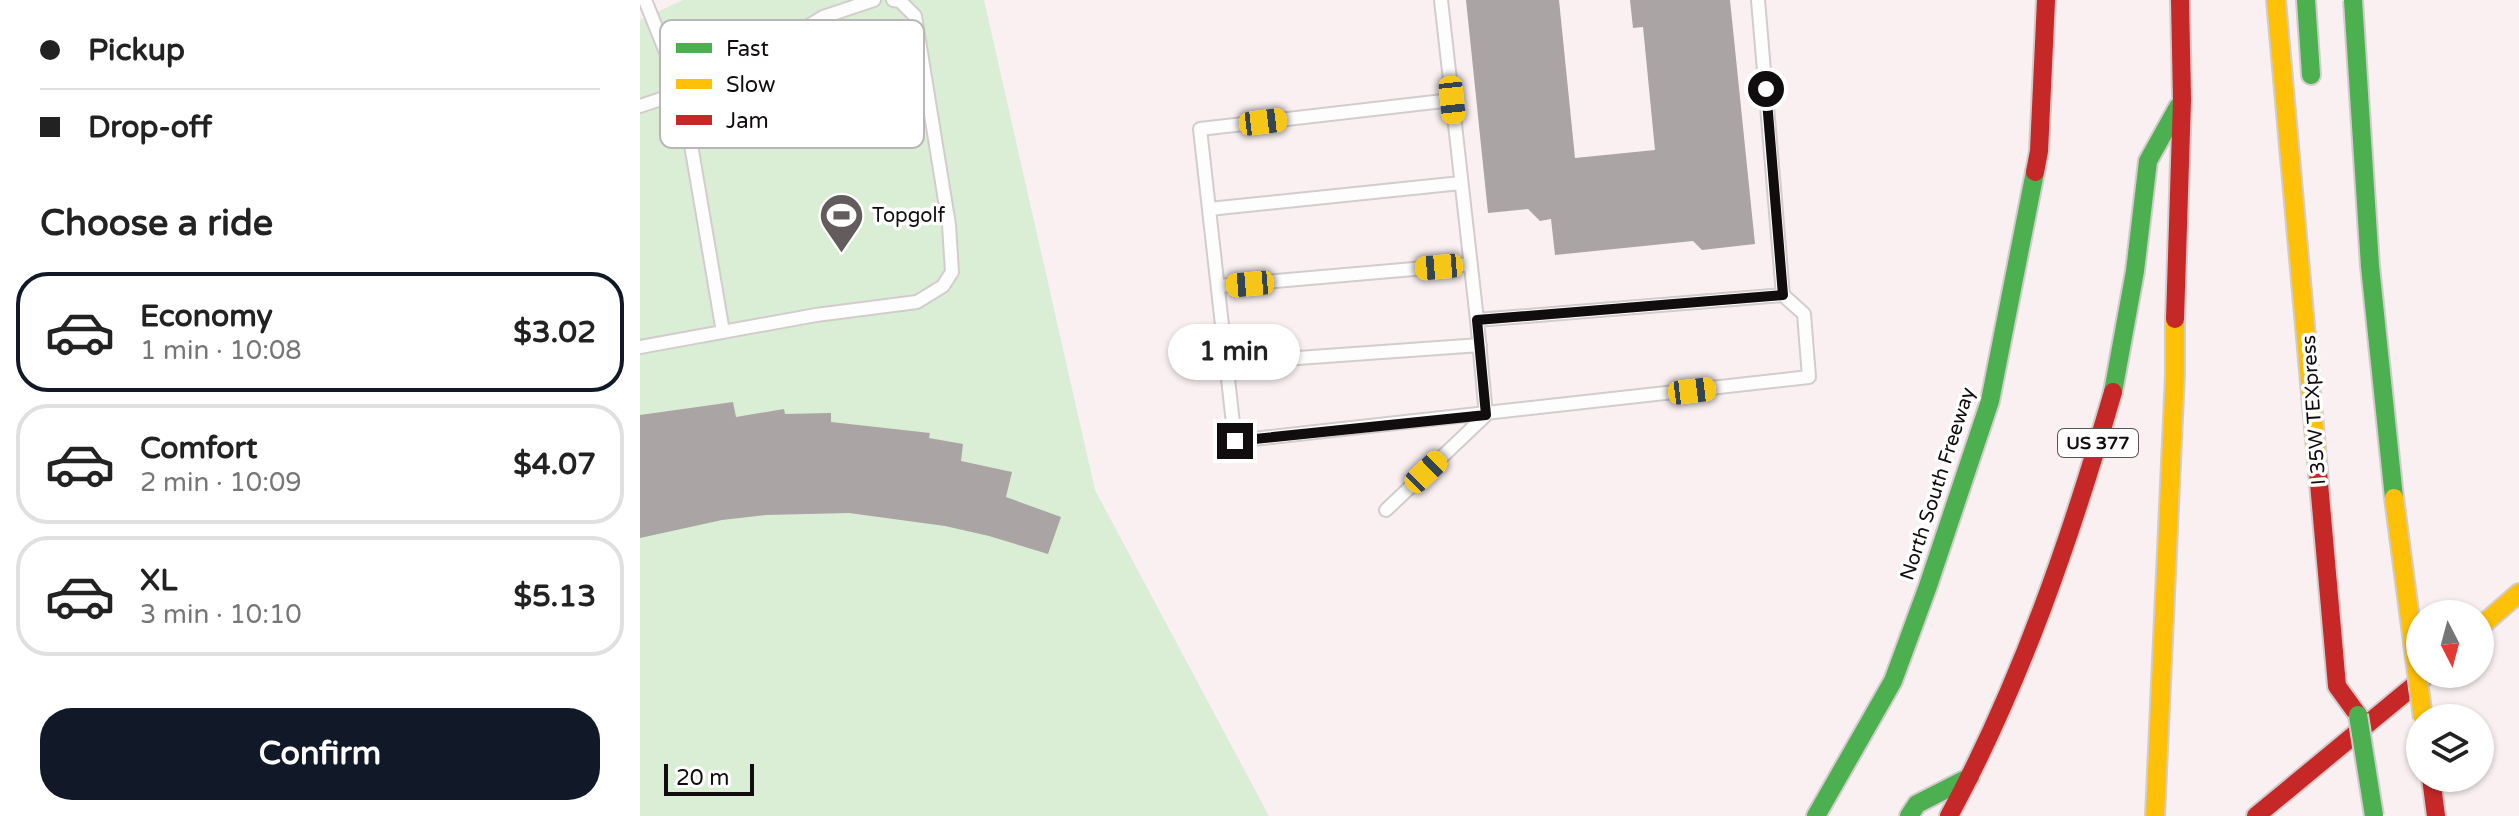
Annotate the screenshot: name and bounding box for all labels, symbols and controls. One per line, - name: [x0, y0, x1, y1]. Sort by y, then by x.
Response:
- legend: [660, 20, 924, 148]
- text: Pickup: [88, 32, 185, 69]
- text: Fast: [726, 36, 769, 62]
- route start: [1748, 71, 1784, 107]
- text: Slow: [726, 72, 776, 98]
- car: [1438, 75, 1466, 125]
- car: [1238, 107, 1288, 137]
- text: Jam: [726, 108, 769, 134]
- text: Drop-off: [88, 109, 212, 146]
- sports icon: Topgolf: [817, 192, 865, 255]
- text: Choose a ride: [40, 202, 273, 245]
- place label: Topgolf: [872, 204, 945, 228]
- car: [1414, 253, 1464, 281]
- car: [1225, 270, 1275, 298]
- icon: car: [44, 296, 116, 368]
- text: Economy: [140, 298, 273, 335]
- text: $3.02: [513, 314, 596, 351]
- callout: 1 min: [1169, 325, 1301, 381]
- street label: I 35W TEXpress: [2297, 334, 2331, 486]
- text: 1 min · 10:08: [140, 335, 302, 366]
- text: 1 min: [1199, 336, 1269, 367]
- car: [1667, 376, 1717, 406]
- street label: North South Freeway: [1895, 384, 1981, 583]
- route end: [1217, 423, 1253, 459]
- icon: car: [44, 428, 116, 500]
- road number: US 377: [2058, 429, 2138, 457]
- text: Comfort: [140, 430, 258, 467]
- text: $4.07: [513, 446, 596, 483]
- car: [1400, 447, 1452, 497]
- text: 2 min · 10:09: [140, 467, 302, 498]
- icon: car: [44, 560, 116, 632]
- text: XL: [140, 562, 177, 599]
- text: $5.13: [514, 578, 596, 615]
- text: 3 min · 10:10: [140, 599, 302, 630]
- north arrow: [2406, 600, 2494, 688]
- map controls: [2406, 600, 2494, 792]
- button: layers: [2406, 704, 2494, 792]
- button: Confirm: [40, 708, 600, 800]
- scale bar: [664, 760, 754, 796]
- text: 20 m: [676, 765, 730, 791]

